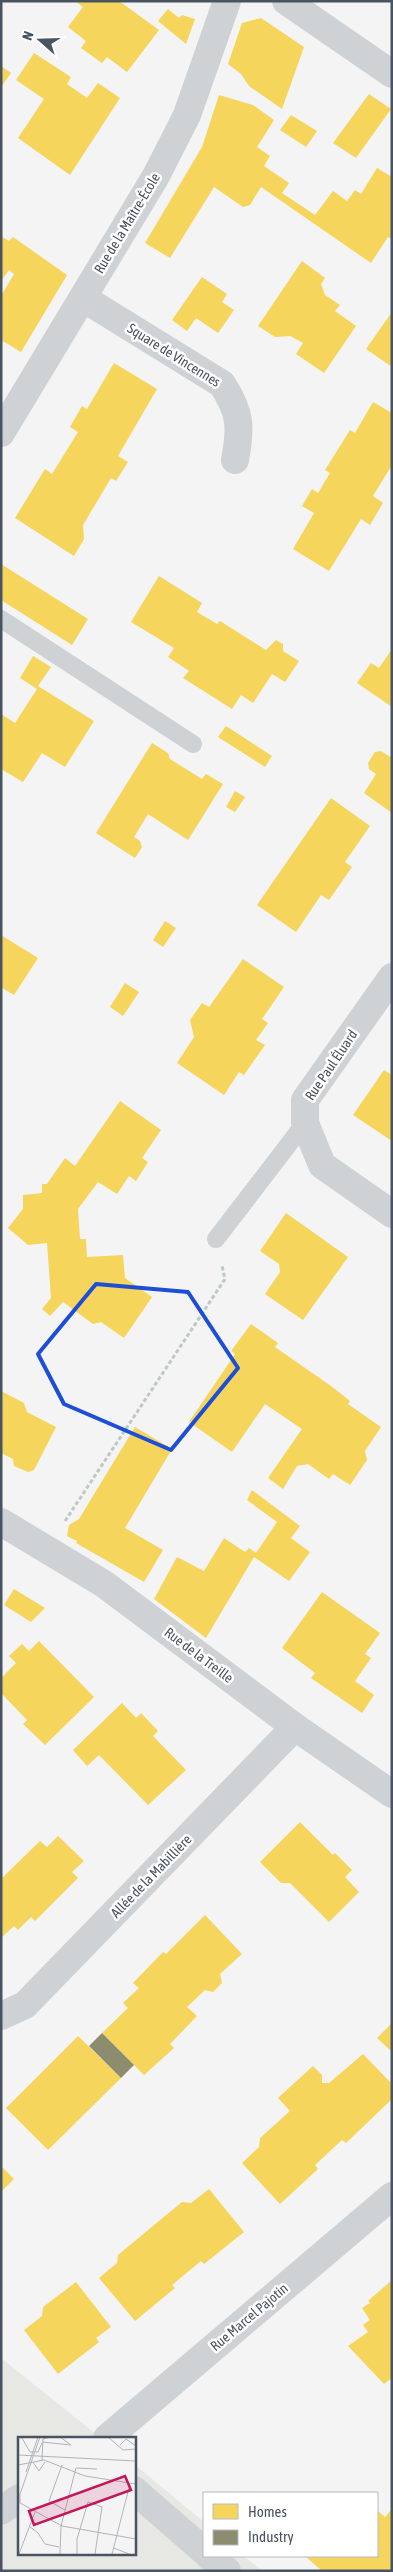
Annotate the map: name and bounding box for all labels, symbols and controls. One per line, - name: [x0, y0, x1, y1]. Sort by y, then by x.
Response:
- north arrow: [15, 15, 65, 65]
- text: N: [19, 29, 37, 42]
- street label: Rue de la Maître-École: [91, 170, 163, 276]
- street label: Square de Vincennes: [125, 320, 223, 390]
- street label: Rue Paul Éluard: [302, 1027, 360, 1103]
- street label: Rue de la Treille: [162, 1624, 236, 1686]
- street label: Allée de la Mabillière: [107, 1831, 195, 1921]
- street label: Rue Marcel Pajotin: [207, 2280, 291, 2354]
- inset map: [18, 2437, 135, 2554]
- legend: [203, 2492, 378, 2557]
- text: Homes: [248, 2503, 287, 2520]
- text: Industry: [248, 2528, 294, 2545]

